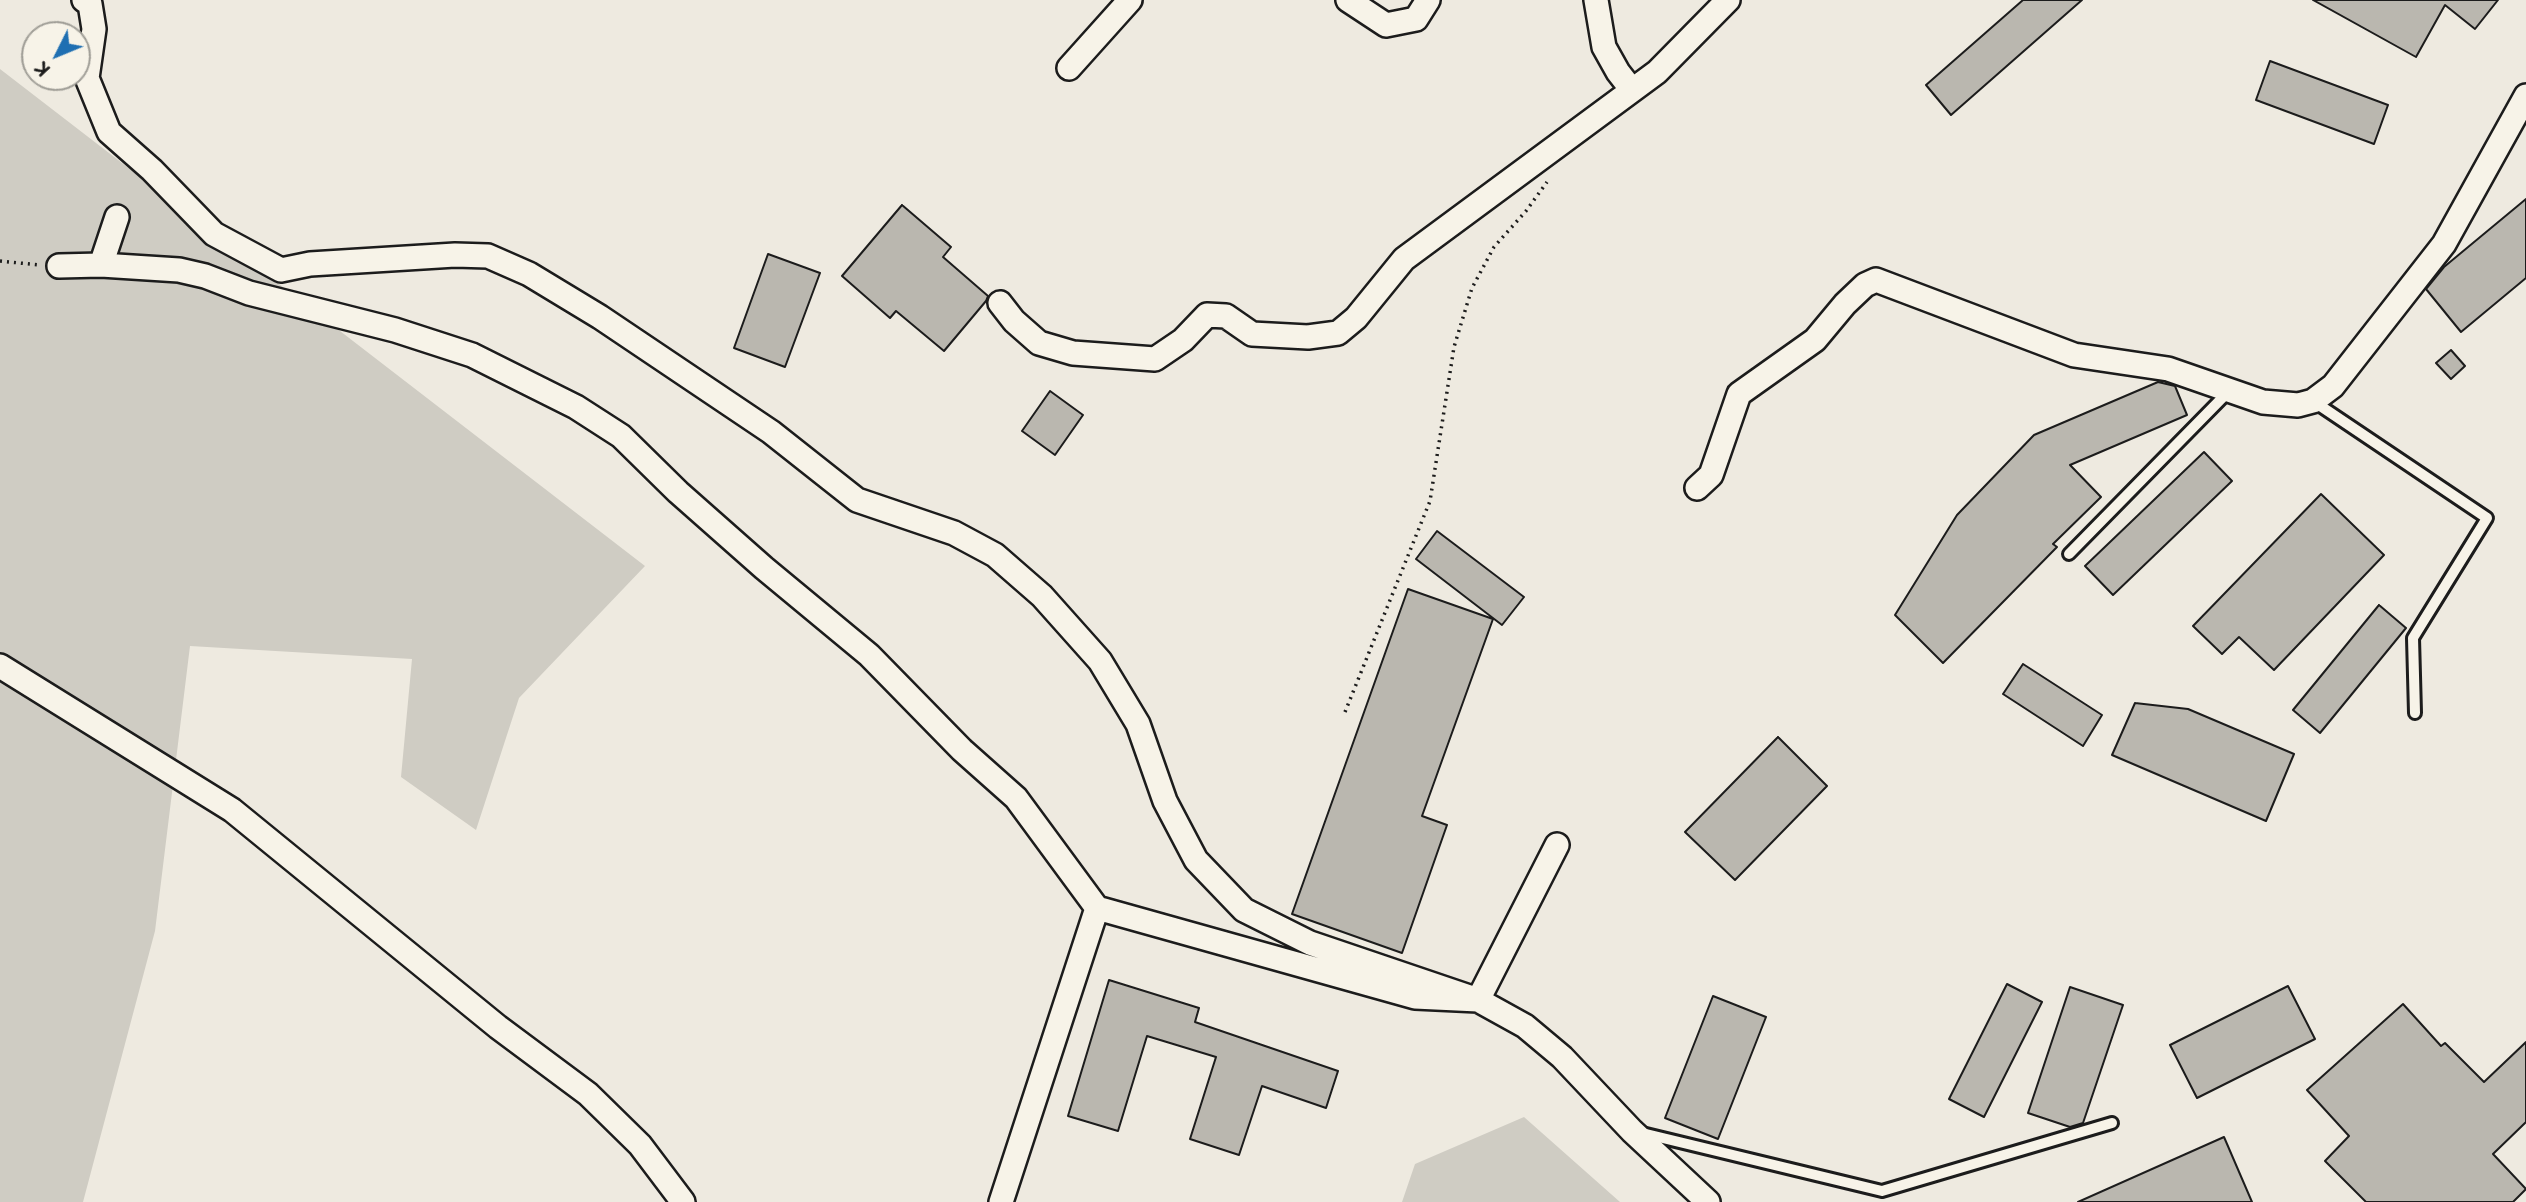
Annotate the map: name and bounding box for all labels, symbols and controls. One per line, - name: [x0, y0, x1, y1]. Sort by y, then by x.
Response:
- north arrow: [21, 21, 91, 91]
- text: K: [28, 56, 55, 82]

